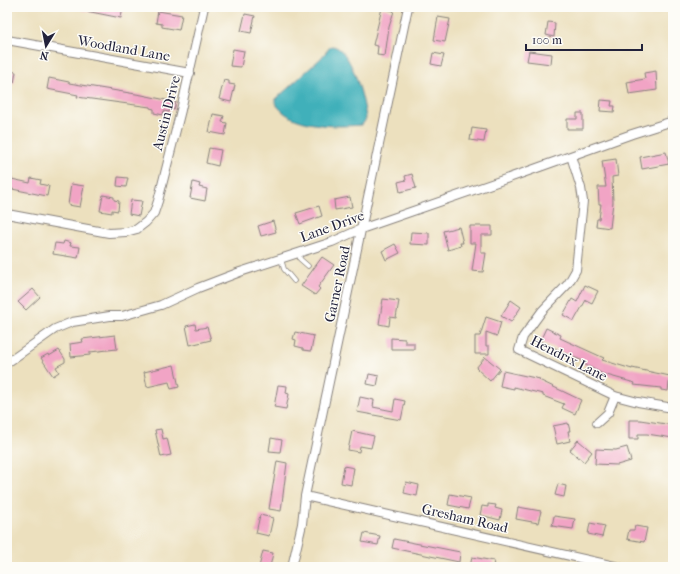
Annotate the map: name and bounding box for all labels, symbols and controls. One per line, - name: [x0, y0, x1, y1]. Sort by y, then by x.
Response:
- north arrow: [26, 26, 66, 66]
- scale bar: [526, 26, 642, 52]
- street label: Woodland Lane: [75, 32, 172, 65]
- text: 100 m: [532, 33, 562, 47]
- text: N: [38, 48, 50, 62]
- street label: Austin Drive: [149, 74, 184, 153]
- street label: Lane Drive: [298, 207, 367, 246]
- street label: Garner Road: [321, 244, 354, 324]
- street label: Hendrix Lane: [528, 332, 610, 385]
- street label: Gresham Road: [420, 500, 510, 537]

